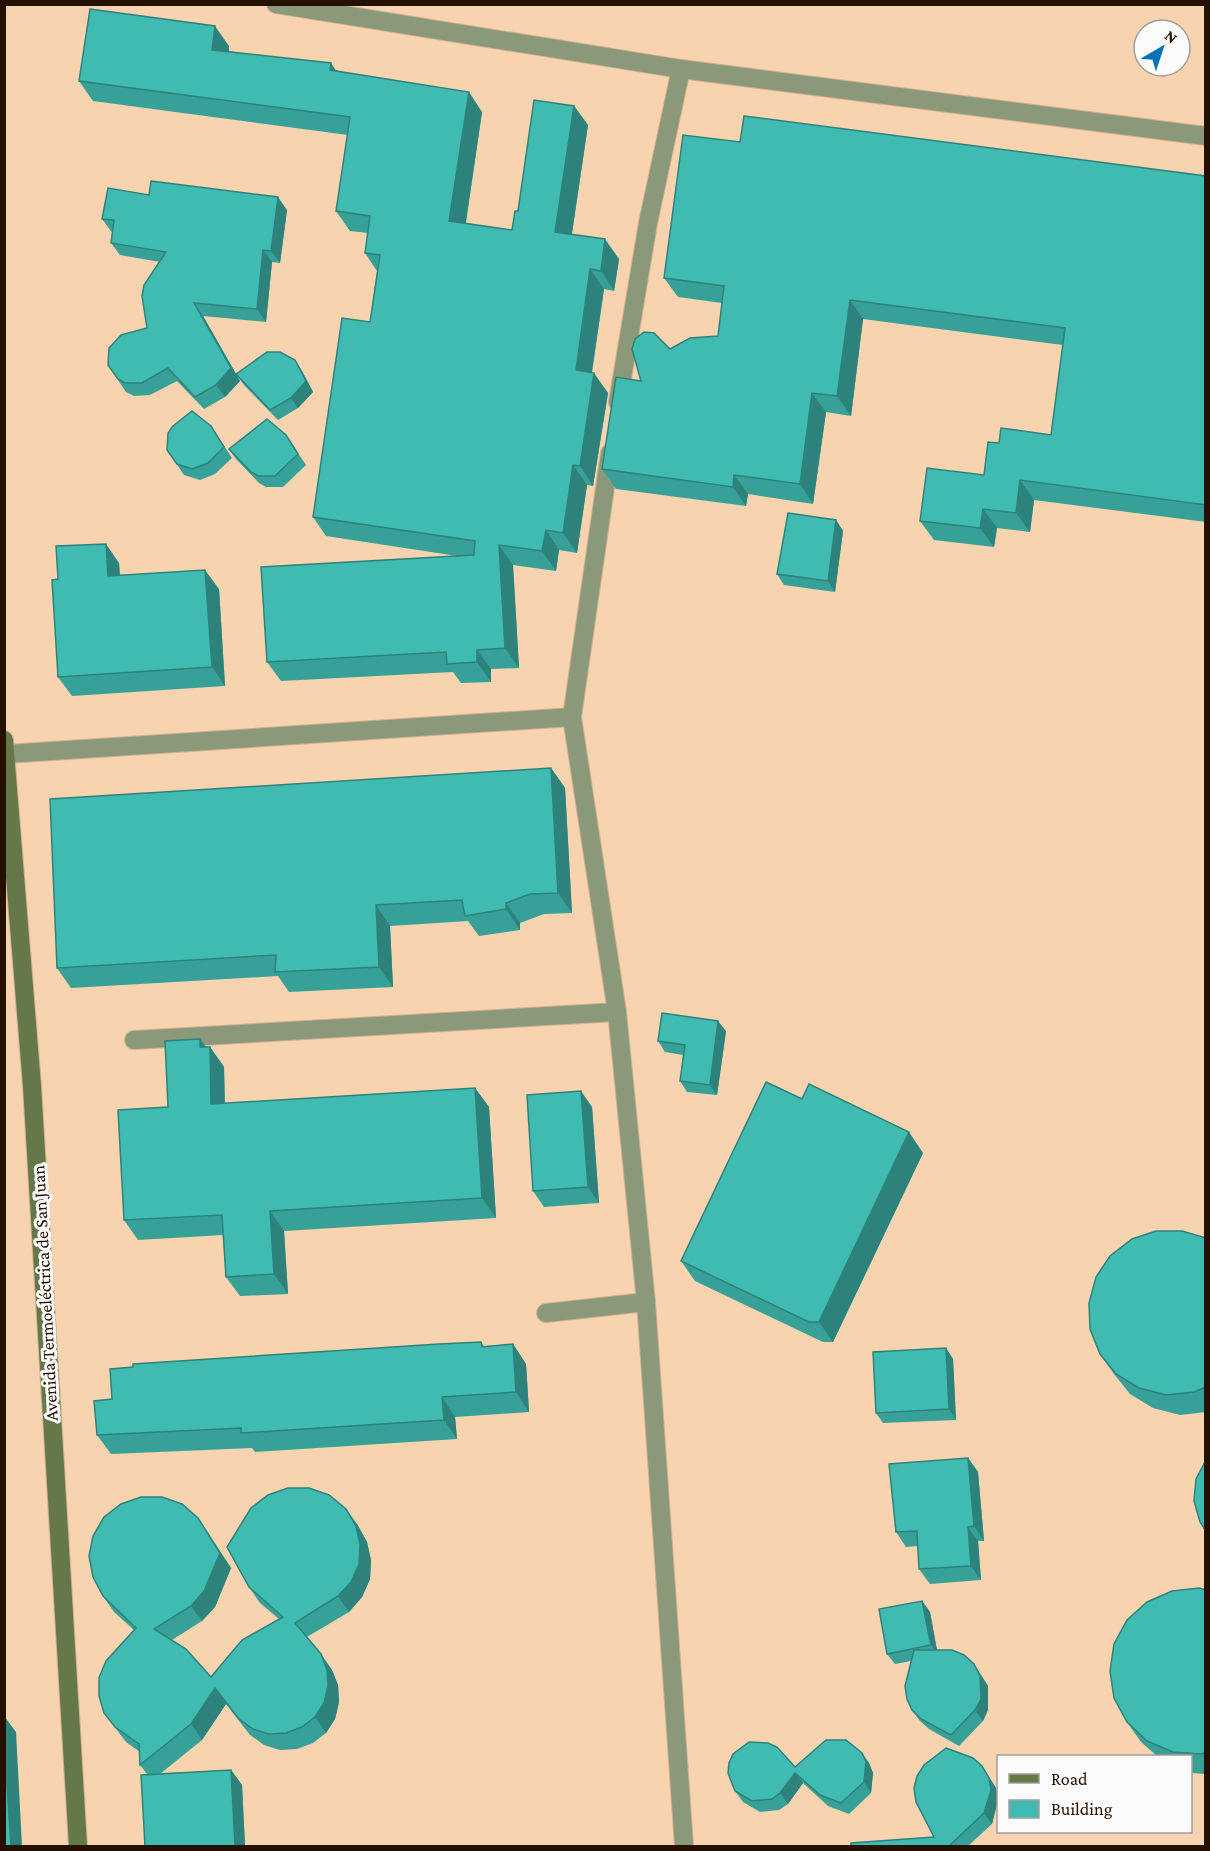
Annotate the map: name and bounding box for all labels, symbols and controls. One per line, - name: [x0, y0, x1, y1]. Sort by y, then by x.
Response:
- north arrow: [1132, 18, 1192, 78]
- text: N: [1162, 27, 1181, 47]
- street label: Avenida Termoeléctrica de San Juan: [28, 1164, 62, 1421]
- legend: [997, 1755, 1192, 1833]
- text: Road: [1051, 1769, 1088, 1789]
- text: Building: [1051, 1799, 1113, 1819]

